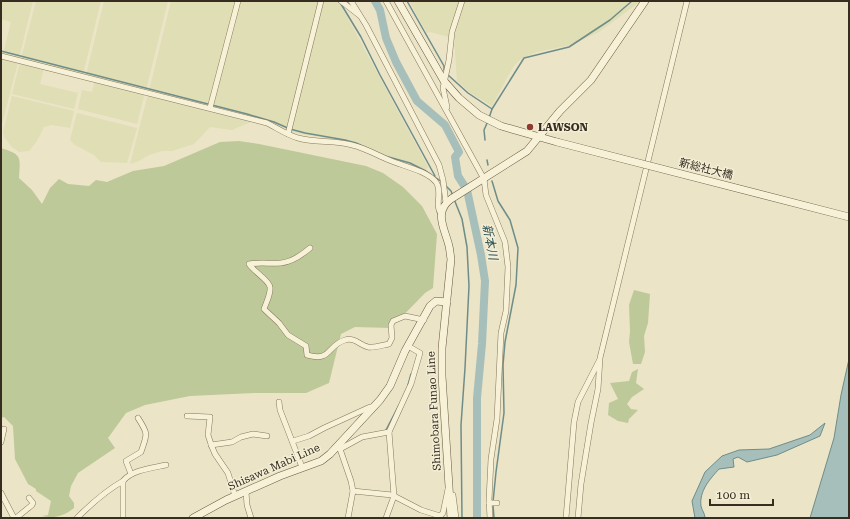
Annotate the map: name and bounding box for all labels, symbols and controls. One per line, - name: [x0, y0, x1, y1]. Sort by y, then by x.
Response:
- place label: LAWSON: [538, 121, 589, 134]
- marker: LAWSON: [525, 122, 535, 132]
- street label: 新総社大橋: [678, 156, 734, 182]
- water label: 新本川: [480, 223, 501, 263]
- street label: Shimobara Funao Line: [424, 351, 444, 471]
- street label: Shisawa Mabi Line: [226, 441, 322, 493]
- scale bar: [710, 481, 773, 507]
- text: 100 m: [716, 488, 750, 502]

